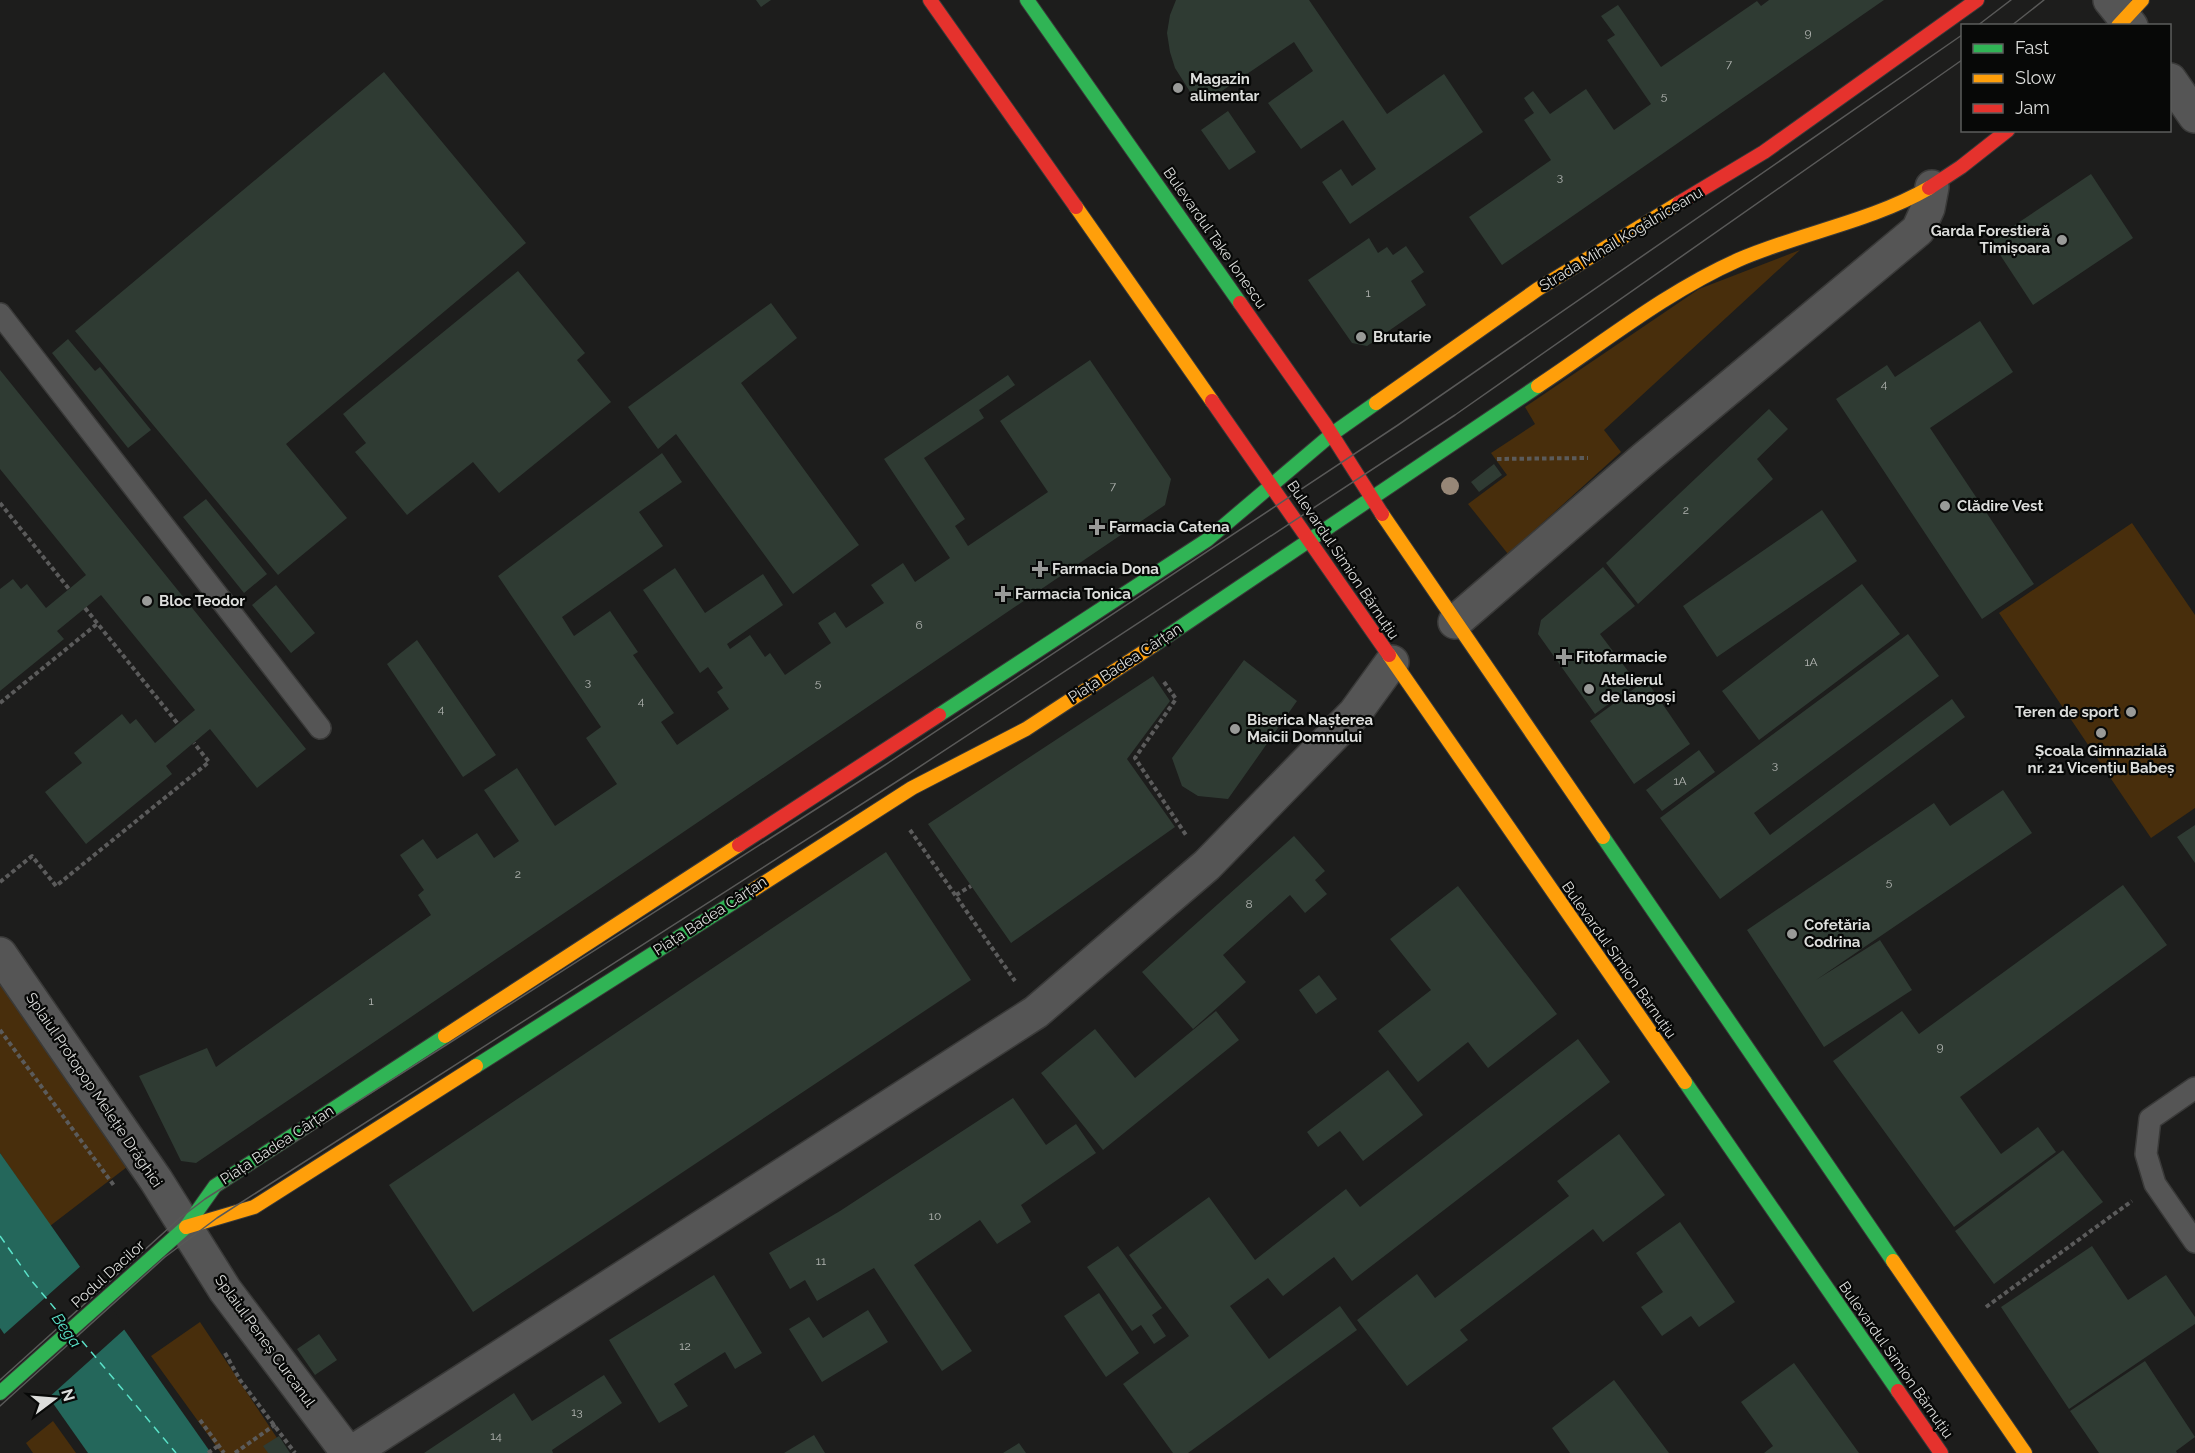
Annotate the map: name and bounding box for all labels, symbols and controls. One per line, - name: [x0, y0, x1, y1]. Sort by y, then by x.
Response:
- legend: [1961, 24, 2171, 132]
- house number: 9: [1804, 26, 1812, 40]
- text: Fast: [2015, 37, 2049, 58]
- house number: 7: [1726, 57, 1733, 71]
- text: Slow: [2015, 67, 2056, 88]
- place label: Magazin alimentar: [1190, 70, 1260, 105]
- marker: Magazin alimentar: [1171, 81, 1185, 95]
- house number: 5: [1661, 89, 1668, 103]
- text: Jam: [2015, 97, 2050, 118]
- street label: Bulevardul Take Ionescu: [1159, 164, 1271, 312]
- house number: 3: [1557, 170, 1563, 184]
- street label: Strada Mihail Kogălniceanu: [1536, 183, 1706, 295]
- place label: Garda Forestieră Timișoara: [1931, 222, 2050, 257]
- marker: Garda Forestieră Timișoara: [2055, 233, 2069, 247]
- house number: 1: [1365, 286, 1371, 300]
- place label: Brutarie: [1373, 328, 1431, 346]
- marker: Brutarie: [1354, 330, 1368, 344]
- house number: 4: [1881, 377, 1888, 391]
- street label: Bulevardul Simion Bărnuțiu: [1283, 477, 1403, 643]
- house number: 7: [1110, 479, 1117, 493]
- place label: Clădire Vest: [1957, 497, 2043, 515]
- marker: Clădire Vest: [1938, 499, 1952, 513]
- house number: 2: [1683, 503, 1689, 517]
- place label: Farmacia Catena: [1109, 518, 1230, 536]
- marker: Farmacia Catena: [1090, 520, 1104, 534]
- place label: Farmacia Dona: [1052, 560, 1159, 578]
- marker: Farmacia Dona: [1033, 562, 1047, 576]
- place label: Farmacia Tonica: [1015, 585, 1131, 603]
- marker: Farmacia Tonica: [996, 587, 1010, 601]
- place label: Bloc Teodor: [159, 592, 245, 610]
- marker: Bloc Teodor: [140, 594, 154, 608]
- house number: 6: [915, 618, 923, 632]
- street label: Piața Badea Cârțan: [1065, 620, 1185, 706]
- place label: Fitofarmacie: [1576, 648, 1667, 666]
- marker: Fitofarmacie: [1557, 650, 1571, 664]
- house number: 1A: [1804, 655, 1818, 669]
- place label: Atelierul de langoși: [1601, 671, 1676, 706]
- house number: 3: [585, 675, 591, 689]
- house number: 5: [815, 676, 822, 690]
- marker: Atelierul de langoși: [1582, 682, 1596, 696]
- house number: 4: [638, 694, 645, 708]
- house number: 4: [438, 702, 445, 716]
- place label: Teren de sport: [2015, 703, 2119, 721]
- marker: Teren de sport: [2124, 705, 2138, 719]
- place label: Biserica Nașterea Maicii Domnului: [1247, 711, 1373, 746]
- marker: Biserica Nașterea Maicii Domnului: [1228, 722, 1242, 736]
- marker: Școala Gimnazială nr. 21 Vicențiu Babeș: [2094, 726, 2108, 740]
- place label: Școala Gimnazială nr. 21 Vicențiu Babeș: [2028, 742, 2174, 777]
- house number: 3: [1772, 758, 1778, 772]
- house number: 1A: [1673, 774, 1687, 788]
- house number: 2: [515, 867, 521, 881]
- street label: Piața Badea Cârțan: [650, 873, 770, 959]
- house number: 5: [1886, 875, 1893, 889]
- street label: Bulevardul Simion Bărnuțiu: [1558, 878, 1680, 1042]
- house number: 8: [1245, 897, 1253, 911]
- place label: Cofetăria Codrina: [1804, 916, 1871, 951]
- marker: Cofetăria Codrina: [1785, 927, 1799, 941]
- street label: Splaiul Protopop Meleție Drăghici: [22, 989, 166, 1191]
- house number: 1: [368, 994, 374, 1008]
- house number: 9: [1936, 1040, 1944, 1054]
- street label: Piața Badea Cârțan: [217, 1102, 337, 1188]
- house number: 10: [929, 1209, 941, 1223]
- street label: Podul Dacilor: [68, 1236, 149, 1312]
- house number: 11: [816, 1254, 826, 1268]
- street label: Splaiul Peneș Curcanul: [211, 1271, 320, 1411]
- street label: Bulevardul Simion Bărnuțiu: [1835, 1278, 1957, 1442]
- water label: Bega: [48, 1309, 85, 1352]
- house number: 12: [679, 1339, 691, 1353]
- north arrow: [24, 1369, 84, 1429]
- text: N: [57, 1387, 79, 1403]
- house number: 13: [571, 1405, 583, 1419]
- house number: 14: [490, 1429, 502, 1443]

